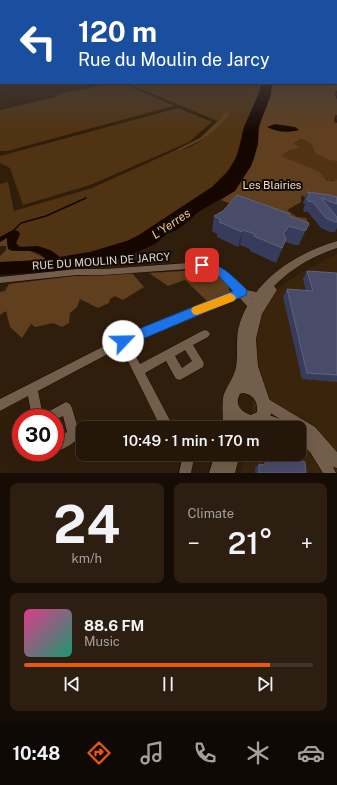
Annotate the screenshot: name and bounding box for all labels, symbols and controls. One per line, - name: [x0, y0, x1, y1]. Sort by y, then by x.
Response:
- text: 120 m: [78, 15, 157, 48]
- icon: left: [12, 16, 64, 68]
- text: Rue du Moulin de Jarcy: [78, 49, 270, 70]
- park label: Les Blairies: [243, 179, 302, 191]
- water label: L'Yerres: [149, 206, 193, 242]
- pin: [185, 248, 219, 282]
- street label: RUE DU MOULIN DE JARCY: [32, 250, 171, 272]
- icon: arrive: [191, 254, 213, 276]
- position arrow: [102, 320, 144, 362]
- speed limit sign: 30: [12, 409, 64, 461]
- text: 10:49 · 1 min · 170 m: [122, 432, 260, 449]
- text: 24: [53, 494, 120, 555]
- text: Climate: [188, 506, 234, 521]
- text: 21°: [228, 525, 273, 561]
- text: −: [188, 530, 200, 556]
- text: +: [301, 530, 313, 556]
- text: km/h: [71, 551, 102, 566]
- text: 88.6 FM: [84, 617, 144, 634]
- text: Music: [84, 634, 120, 649]
- icon: previous: [61, 673, 83, 695]
- icon: pause: [157, 673, 179, 695]
- icon: next: [254, 673, 276, 695]
- icon: directions: [85, 739, 113, 767]
- icon: music: [138, 739, 166, 767]
- icon: phone: [191, 739, 219, 767]
- icon: climate: [244, 739, 272, 767]
- icon: car: [297, 739, 325, 767]
- text: 10:48: [12, 743, 60, 764]

